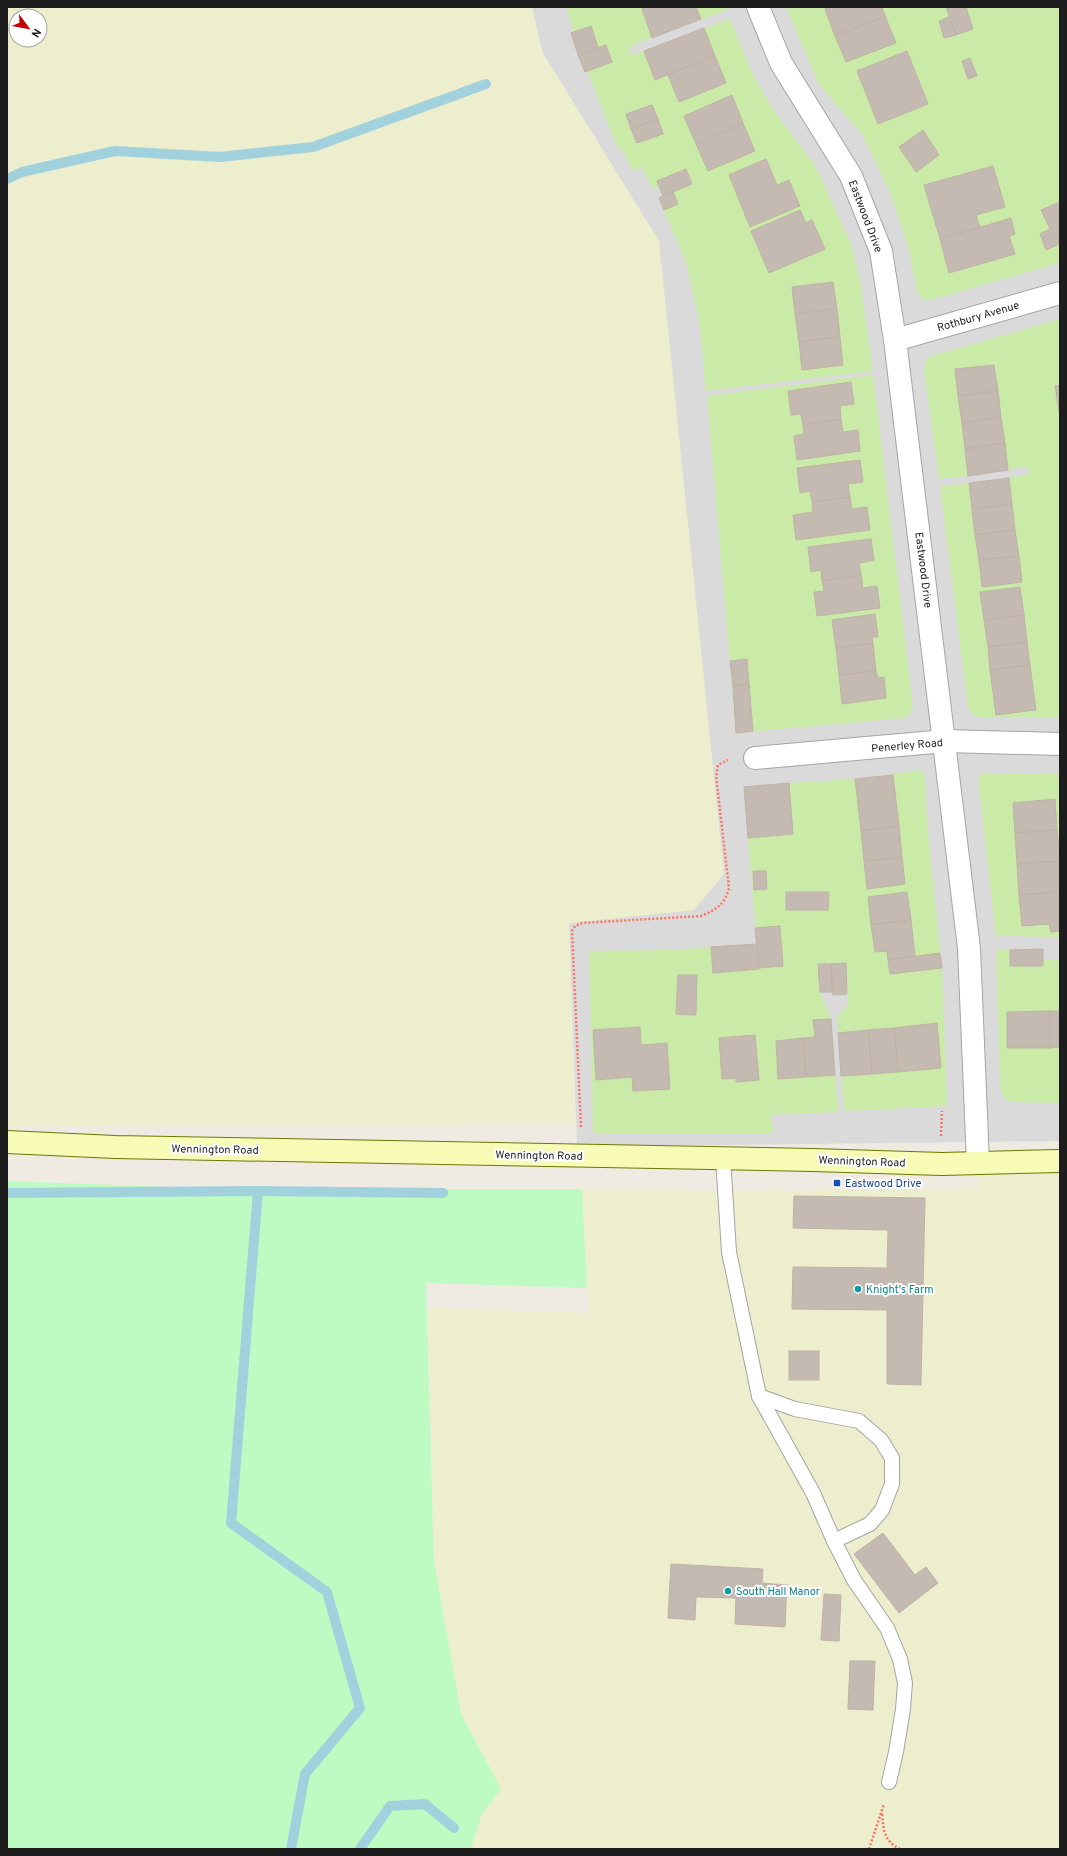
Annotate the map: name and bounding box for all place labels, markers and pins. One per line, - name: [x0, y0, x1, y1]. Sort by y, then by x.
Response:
- place label: Eastwood Drive: [845, 1177, 922, 1191]
- marker: Eastwood Drive: [832, 1178, 842, 1188]
- place label: Knight's Farm: [866, 1283, 934, 1297]
- marker: Knight's Farm: [853, 1284, 863, 1294]
- place label: South Hall Manor: [736, 1585, 821, 1599]
- marker: South Hall Manor: [723, 1586, 733, 1596]

